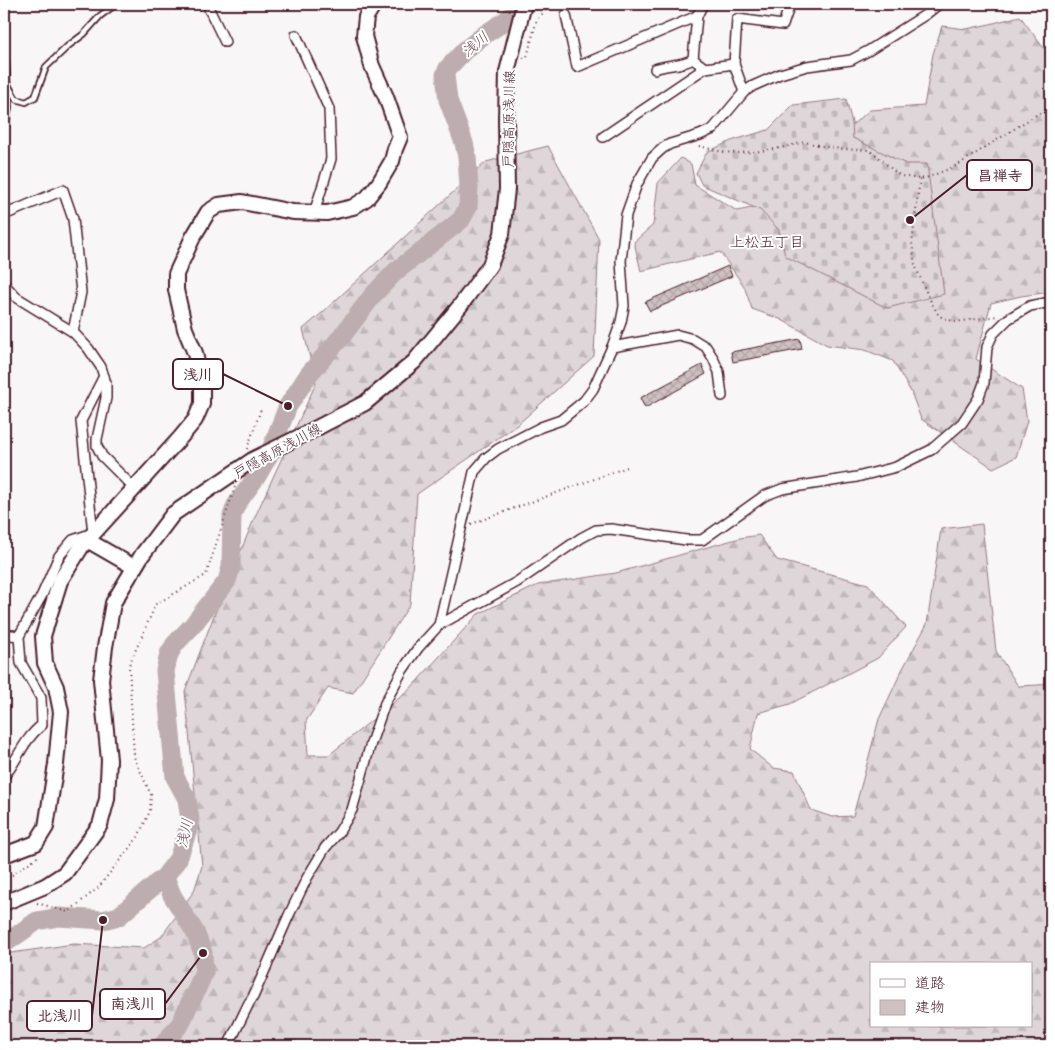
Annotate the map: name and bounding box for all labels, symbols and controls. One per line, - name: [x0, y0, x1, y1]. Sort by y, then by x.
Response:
- water label: 浅川: [457, 26, 493, 62]
- street label: 戸隠高原浅川線: [498, 70, 518, 168]
- callout: 昌禅寺: [967, 160, 1032, 190]
- text: 昌禅寺: [977, 165, 1023, 186]
- district label: 上松五丁目: [729, 231, 805, 252]
- callout: 浅川: [173, 359, 223, 389]
- text: 浅川: [183, 364, 213, 385]
- street label: 戸隠高原浅川線: [230, 418, 324, 482]
- water label: 浅川: [171, 816, 197, 850]
- legend: [870, 962, 1032, 1028]
- text: 道路: [915, 972, 945, 993]
- callout: 南浅川: [100, 989, 165, 1019]
- text: 南浅川: [110, 993, 156, 1014]
- text: 建物: [915, 996, 945, 1017]
- callout: 北浅川: [27, 1001, 92, 1031]
- text: 北浅川: [37, 1005, 83, 1026]

